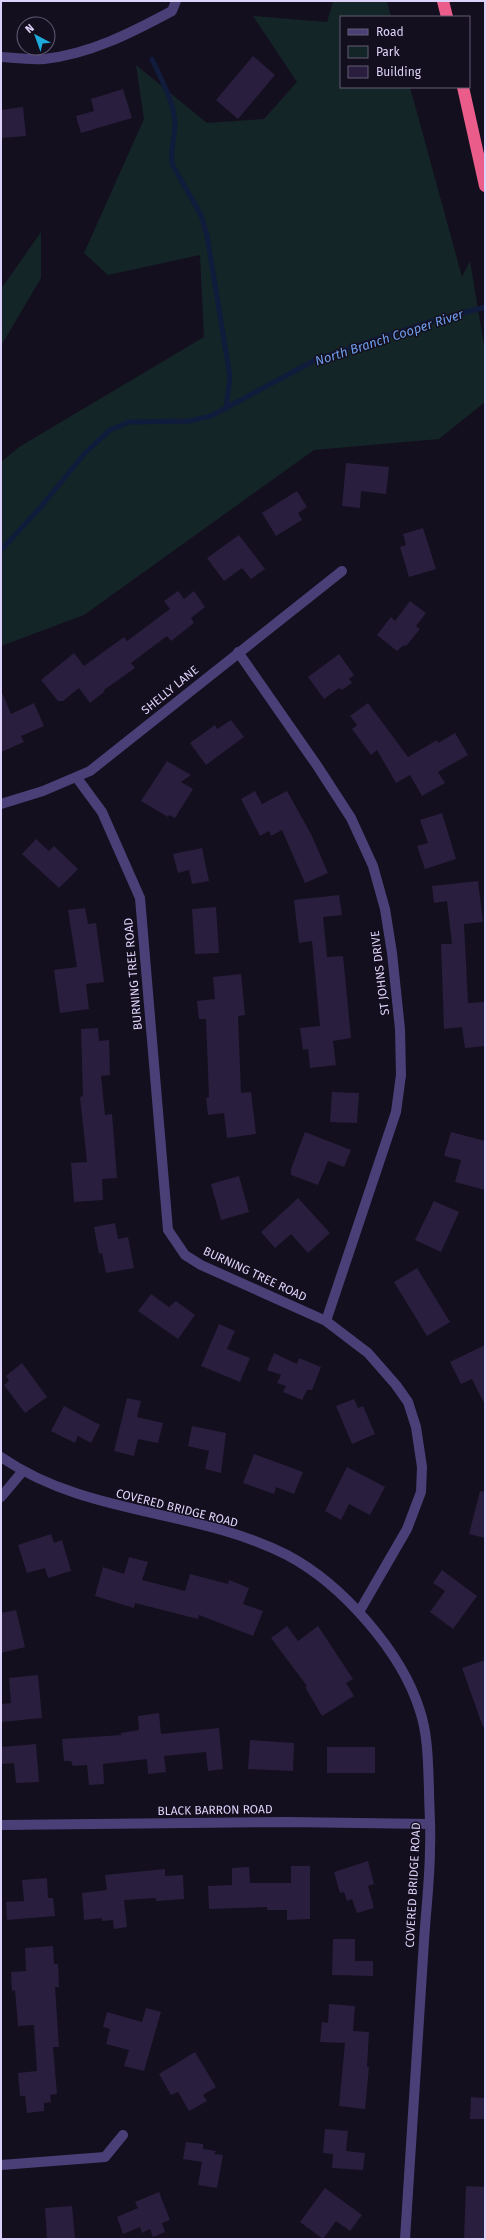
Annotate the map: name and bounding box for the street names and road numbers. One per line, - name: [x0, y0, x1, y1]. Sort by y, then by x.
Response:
- street label: SHELLY LANE: [139, 663, 201, 717]
- street label: BURNING TREE ROAD: [121, 917, 145, 1031]
- street label: ST JOHNS DRIVE: [368, 930, 392, 1016]
- street label: BURNING TREE ROAD: [201, 1244, 309, 1304]
- street label: COVERED BRIDGE ROAD: [114, 1486, 240, 1530]
- street label: BLACK BARRON ROAD: [157, 1802, 273, 1818]
- street label: COVERED BRIDGE ROAD: [403, 1822, 423, 1948]

